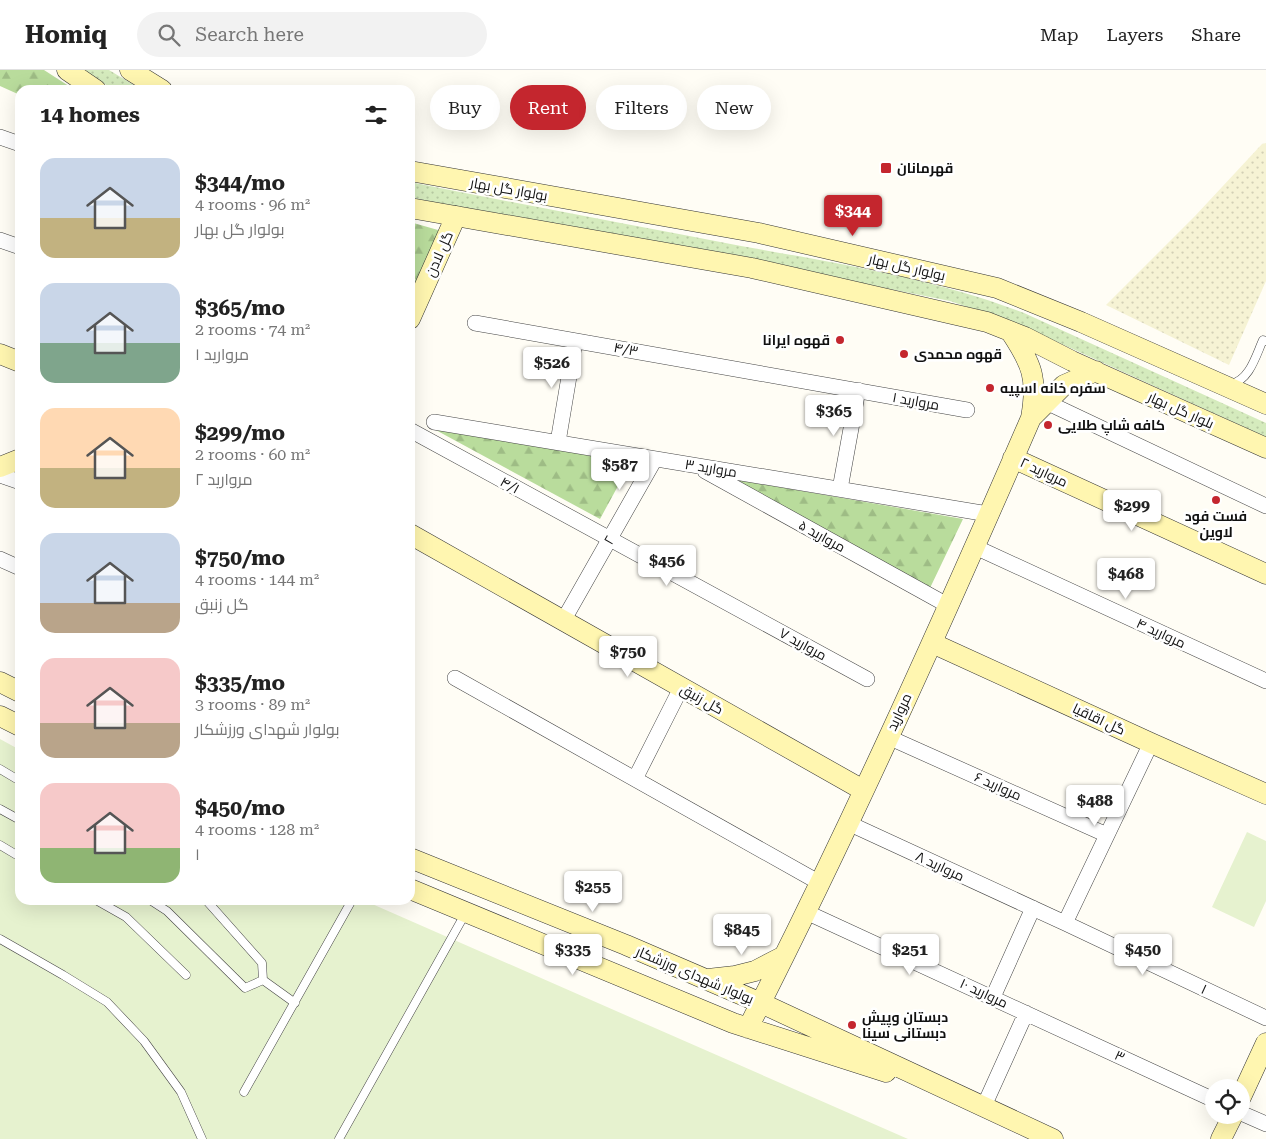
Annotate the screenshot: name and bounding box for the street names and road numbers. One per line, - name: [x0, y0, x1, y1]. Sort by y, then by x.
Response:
- street label: بولوار گل بهار: [468, 174, 549, 204]
- street label: گل لادن: [422, 229, 456, 279]
- street label: بولوار گل بهار: [866, 250, 947, 284]
- street label: ۴/۳: [612, 339, 640, 359]
- street label: بلوار گل بهار: [1145, 388, 1217, 432]
- street label: مروارید ۱: [891, 389, 941, 413]
- street label: مروارید ۲: [1018, 454, 1070, 490]
- street label: مروارید ۳: [684, 456, 738, 480]
- street label: ۴/۱: [498, 473, 522, 497]
- street label: مروارید ۵: [796, 517, 848, 555]
- street label: ۲: [600, 533, 618, 547]
- street label: مروارید ۴: [1134, 615, 1188, 651]
- street label: مروارید ۷: [776, 624, 830, 664]
- street label: گل زنبق: [677, 681, 726, 718]
- street label: مروارید: [883, 691, 915, 733]
- street label: گل اقاقیا: [1070, 700, 1128, 738]
- street label: مروارید ۶: [972, 769, 1024, 803]
- street label: مروارید ۸: [913, 848, 967, 884]
- street label: بولوار شهدای ورزشکار: [633, 943, 756, 1007]
- street label: مروارید ۱۰: [958, 975, 1010, 1011]
- street label: ۱: [1199, 981, 1209, 997]
- street label: ۳: [1112, 1047, 1128, 1065]

